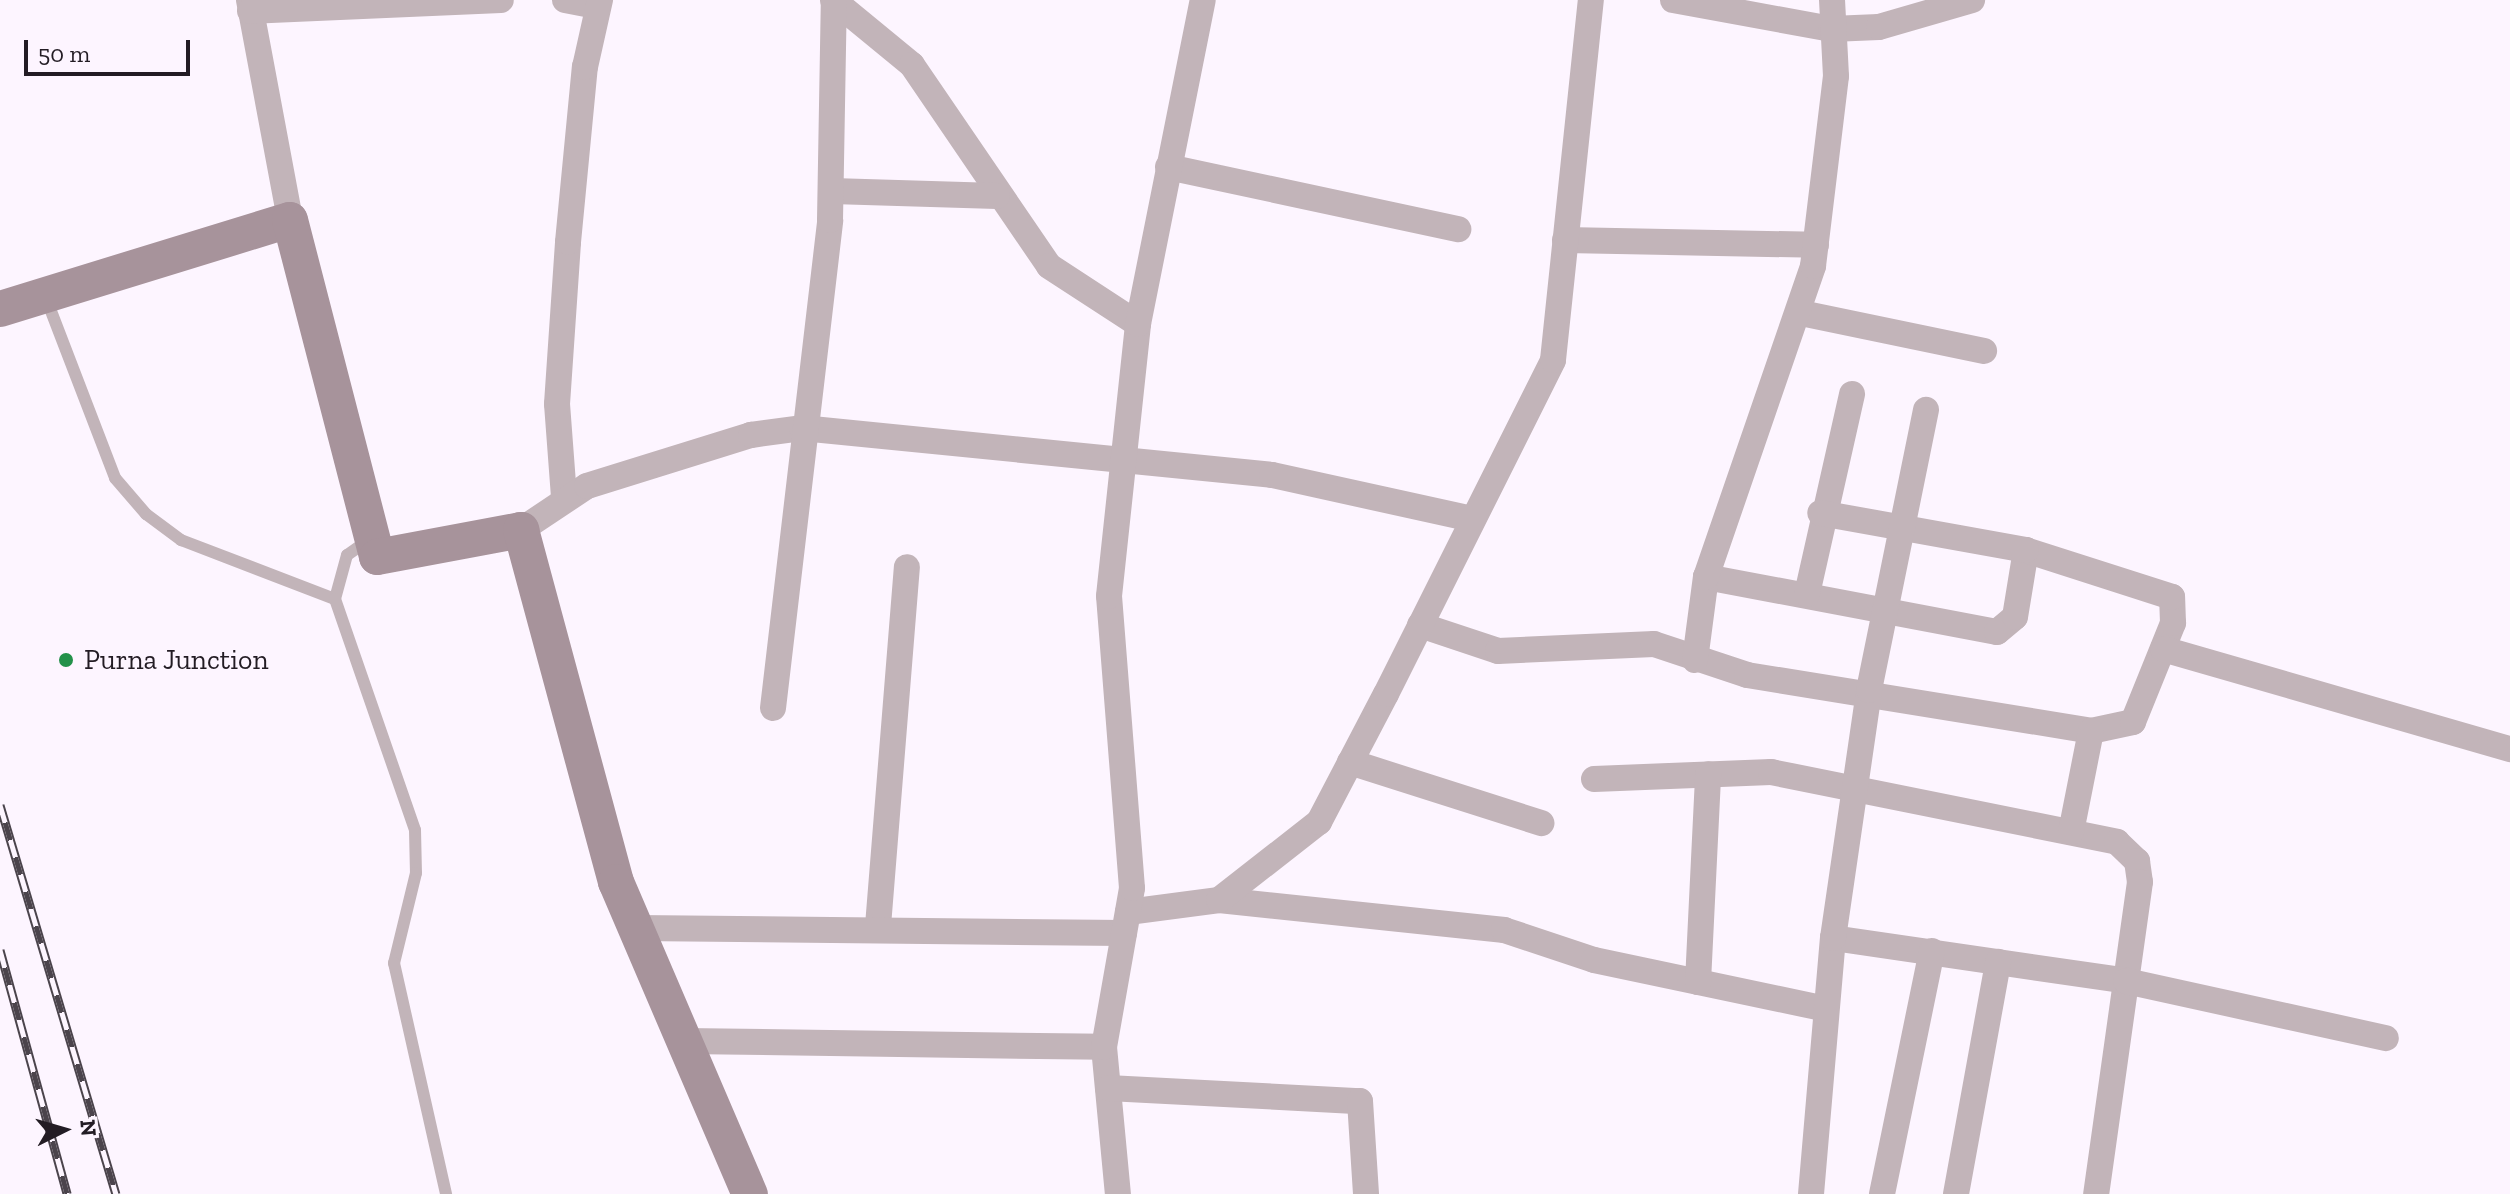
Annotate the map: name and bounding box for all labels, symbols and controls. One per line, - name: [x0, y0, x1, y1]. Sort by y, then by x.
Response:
- scale bar: [28, 24, 194, 74]
- text: 50 m: [38, 39, 90, 68]
- place label: Purna Junction: [84, 643, 269, 677]
- marker: Purna Junction: [55, 649, 77, 671]
- north arrow: [24, 1090, 104, 1170]
- text: N: [74, 1118, 103, 1137]

